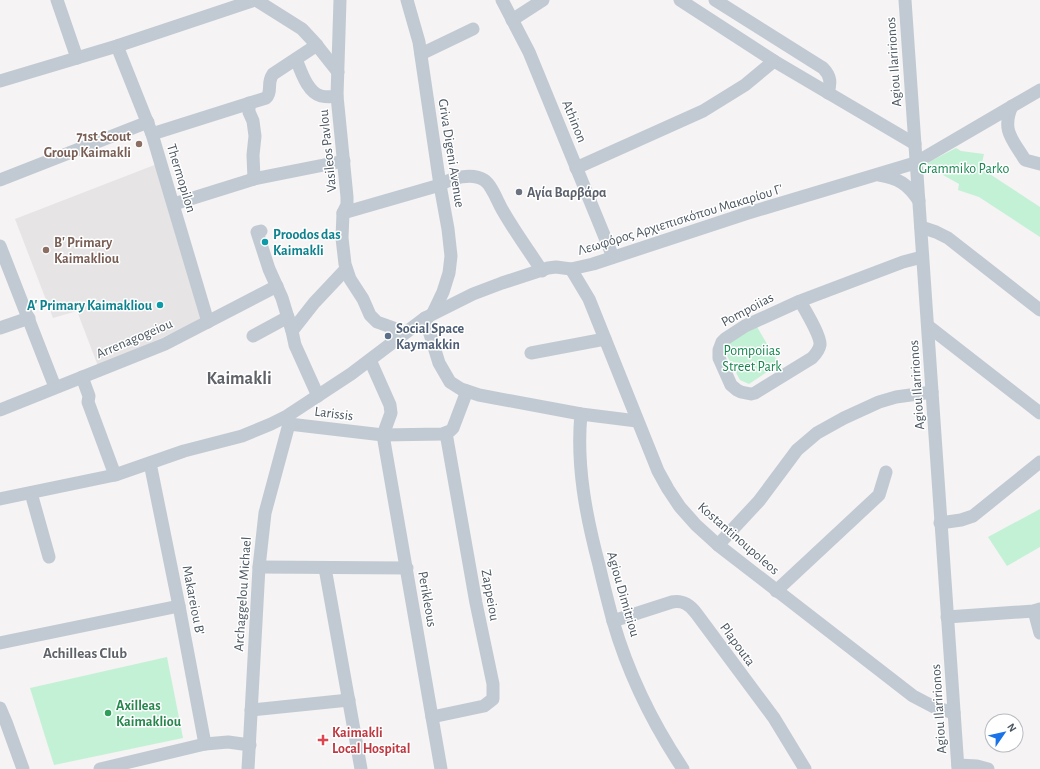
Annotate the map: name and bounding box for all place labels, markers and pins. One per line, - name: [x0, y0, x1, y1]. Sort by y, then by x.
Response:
- place label: 71st Scout Group Kaimakli: [44, 130, 131, 160]
- marker: 71st Scout Group Kaimakli: [134, 139, 144, 149]
- place label: Αγία Βαρβάρα: [527, 185, 607, 200]
- marker: Αγία Βαρβάρα: [514, 187, 524, 197]
- place label: Proodos das Kaimakli: [273, 228, 341, 258]
- place label: B' Primary Kaimakliou: [54, 236, 120, 266]
- marker: Proodos das Kaimakli: [260, 237, 270, 247]
- marker: B' Primary Kaimakliou: [41, 245, 51, 255]
- place label: A' Primary Kaimakliou: [27, 299, 153, 313]
- marker: A' Primary Kaimakliou: [155, 300, 165, 310]
- place label: Social Space Kaymakkin: [396, 322, 465, 352]
- marker: Social Space Kaymakkin: [383, 331, 393, 341]
- place label: Axilleas Kaimakliou: [116, 699, 182, 729]
- marker: Axilleas Kaimakliou: [103, 708, 113, 718]
- place label: Kaimakli Local Hospital: [332, 726, 410, 756]
- marker: Kaimakli Local Hospital: [317, 734, 329, 746]

